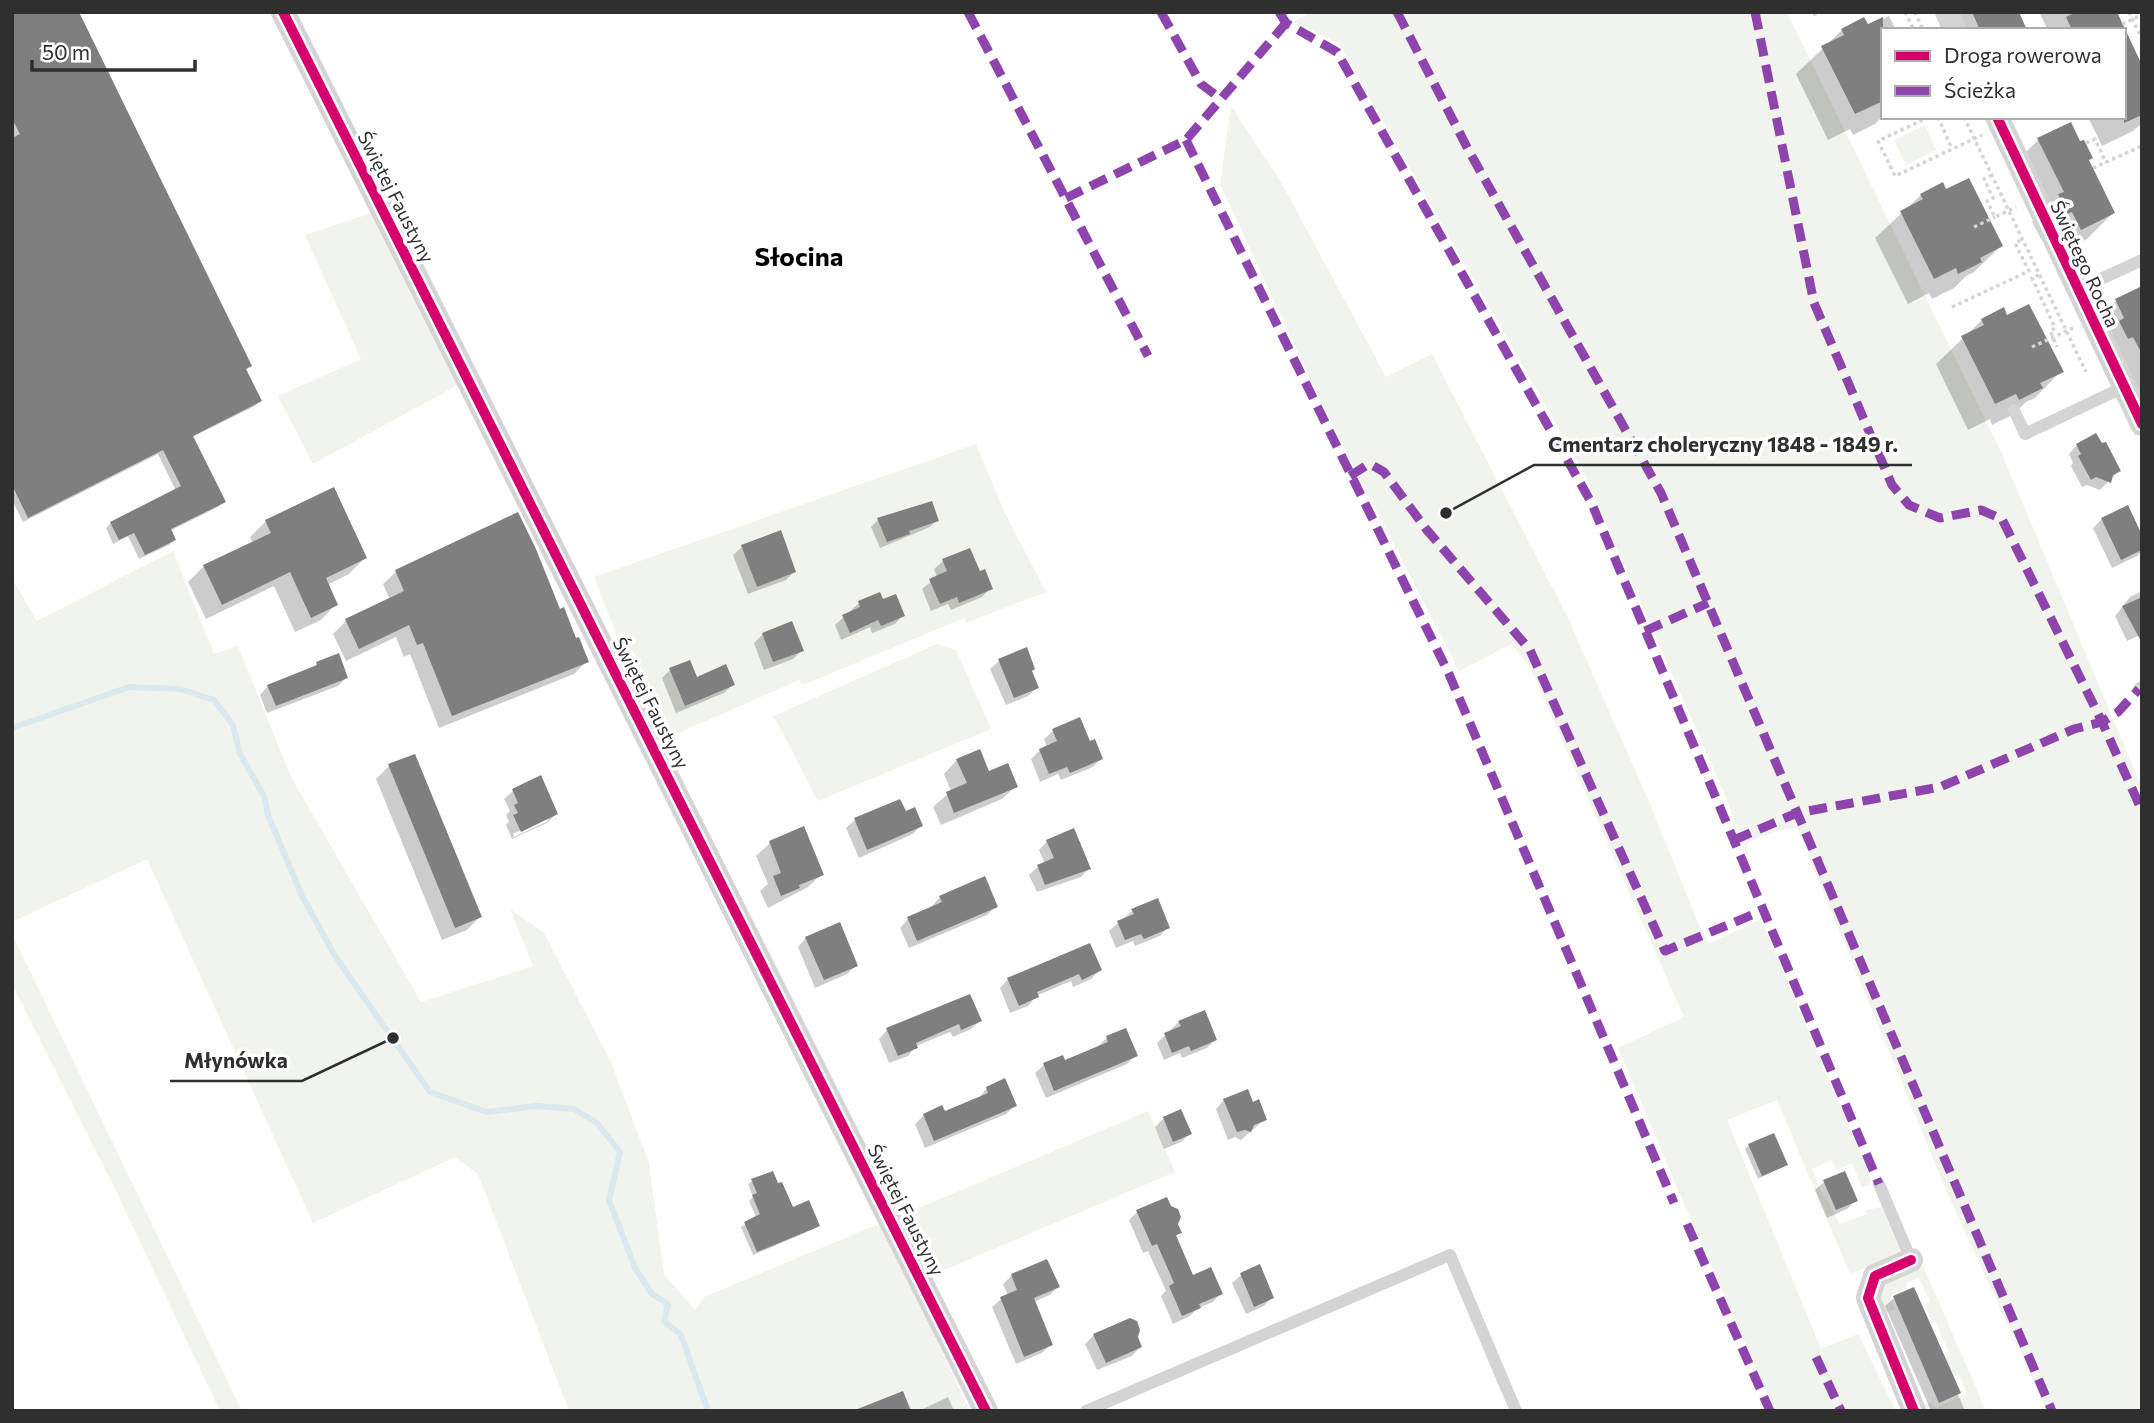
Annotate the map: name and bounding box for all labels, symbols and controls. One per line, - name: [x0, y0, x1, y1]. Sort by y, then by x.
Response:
- scale bar: [32, 28, 194, 72]
- legend: [1881, 28, 2126, 119]
- text: 50 m: [42, 39, 90, 64]
- text: Droga rowerowa: [1944, 42, 2102, 67]
- text: Ścieżka: [1944, 77, 2016, 102]
- street label: Świętej Faustyny: [353, 127, 440, 267]
- street label: Świętego Rocha: [2046, 196, 2126, 331]
- district label: Słocina: [755, 240, 843, 271]
- callout: Cmentarz choleryczny 1848 - 1849 r.: [1534, 423, 1912, 465]
- text: Cmentarz choleryczny 1848 - 1849 r.: [1548, 431, 1898, 456]
- street label: Świętej Faustyny: [608, 633, 695, 773]
- callout: Młynówka: [170, 1039, 302, 1081]
- text: Młynówka: [184, 1047, 288, 1072]
- street label: Świętej Faustyny: [863, 1140, 950, 1280]

